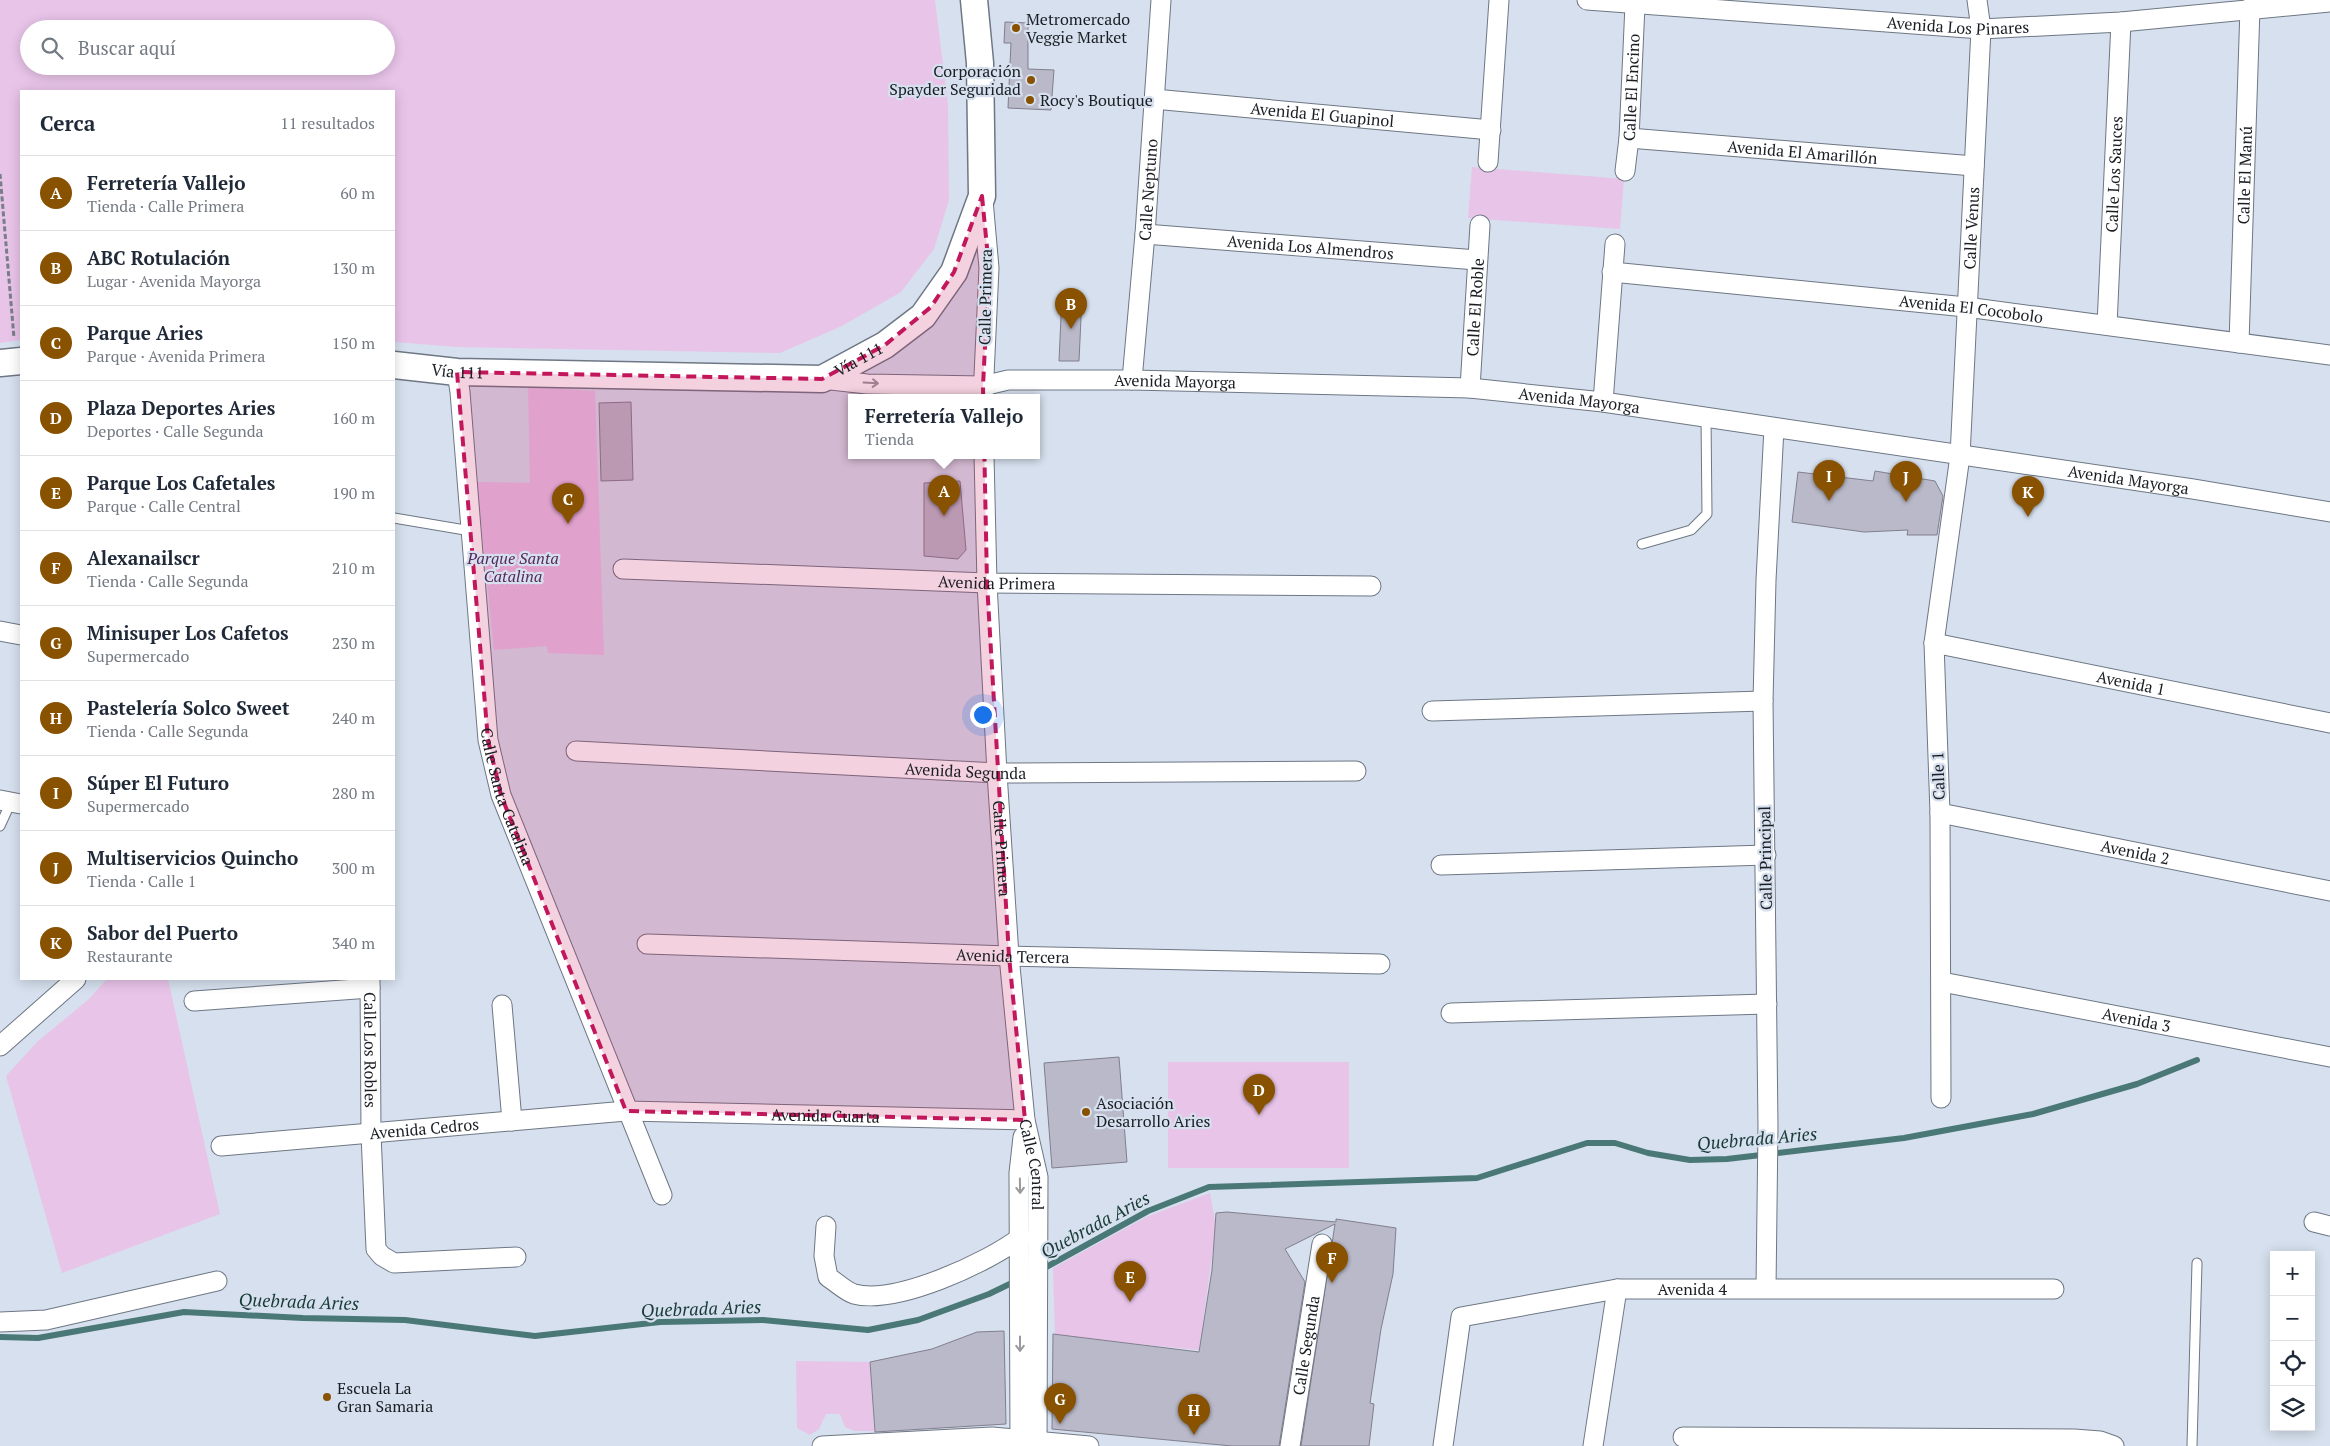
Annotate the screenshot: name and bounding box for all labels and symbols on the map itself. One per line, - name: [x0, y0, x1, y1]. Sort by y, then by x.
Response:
- place label: Metromercado Veggie Market: [1026, 8, 1130, 48]
- street label: Avenida Los Pinares: [1886, 11, 2030, 40]
- marker: Metromercado Veggie Market: [1010, 22, 1022, 34]
- street label: Calle El Encino: [1618, 33, 1645, 142]
- place label: Corporación Spayder Seguridad: [889, 60, 1021, 100]
- marker: Corporación Spayder Seguridad: [1025, 74, 1037, 86]
- place label: Rocy's Boutique: [1040, 89, 1153, 111]
- marker: Rocy's Boutique: [1024, 94, 1036, 106]
- street label: Avenida El Guapinol: [1249, 97, 1395, 132]
- street label: Calle Los Sauces: [2100, 115, 2128, 233]
- street label: Calle El Manú: [2232, 125, 2257, 225]
- street label: Avenida El Amarillón: [1727, 135, 1879, 169]
- street label: Calle Neptuno: [1133, 138, 1162, 242]
- street label: Calle Venus: [1958, 186, 1984, 270]
- street label: Avenida Los Almendros: [1226, 229, 1395, 264]
- street label: Calle Primera: [973, 249, 997, 345]
- street label: Calle El Roble: [1461, 257, 1489, 357]
- pin: B: [1055, 288, 1087, 329]
- street label: Avenida El Cocobolo: [1898, 289, 2045, 328]
- street label: Vía 111: [830, 337, 887, 381]
- street label: Vía 111: [430, 358, 484, 384]
- street label: Avenida Mayorga: [1114, 369, 1236, 393]
- one-way arrow: [863, 379, 879, 388]
- street label: Avenida Mayorga: [1517, 382, 1641, 418]
- pin: I: [1813, 460, 1845, 501]
- street label: Avenida Mayorga: [2066, 460, 2191, 499]
- pin: J: [1890, 461, 1922, 502]
- pin: A: [928, 475, 960, 516]
- pin: K: [2012, 476, 2044, 517]
- pin: C: [552, 483, 584, 524]
- park label: Parque Santa Catalina: [466, 547, 559, 587]
- street label: Avenida Primera: [938, 570, 1056, 595]
- street label: Avenida 1: [2095, 665, 2167, 700]
- your location: [970, 702, 996, 728]
- street label: Calle Santa Catalina: [476, 727, 539, 869]
- street label: Calle 1: [1926, 751, 1950, 801]
- street label: Avenida Segunda: [904, 757, 1026, 784]
- street label: Calle Primera: [988, 800, 1016, 897]
- street label: Calle Principal: [1753, 806, 1777, 910]
- street label: Avenida 2: [2099, 834, 2171, 870]
- street label: Avenida Tercera: [956, 943, 1070, 968]
- street label: Calle Los Robles: [359, 992, 382, 1108]
- street label: Avenida 3: [2100, 1002, 2173, 1037]
- pin: D: [1243, 1074, 1275, 1115]
- place label: Asociación Desarrollo Aries: [1096, 1092, 1211, 1132]
- street label: Avenida Cuarta: [771, 1103, 880, 1128]
- marker: Asociación Desarrollo Aries: [1080, 1106, 1092, 1118]
- street label: Avenida Cedros: [369, 1113, 480, 1144]
- street label: Calle Central: [1014, 1117, 1049, 1211]
- water label: Quebrada Aries: [1696, 1121, 1818, 1155]
- one-way arrow: [1015, 1178, 1024, 1194]
- water label: Quebrada Aries: [1036, 1185, 1154, 1263]
- pin: F: [1316, 1242, 1348, 1283]
- pin: E: [1114, 1261, 1146, 1302]
- street label: Avenida 4: [1658, 1278, 1727, 1300]
- water label: Quebrada Aries: [238, 1287, 360, 1315]
- water label: Quebrada Aries: [640, 1294, 762, 1322]
- street label: Calle Segunda: [1287, 1294, 1325, 1397]
- one-way arrow: [1015, 1335, 1025, 1351]
- place label: Escuela La Gran Samaria: [337, 1377, 433, 1417]
- pin: G: [1044, 1383, 1076, 1424]
- marker: Escuela La Gran Samaria: [321, 1391, 333, 1403]
- pin: H: [1178, 1394, 1210, 1435]

